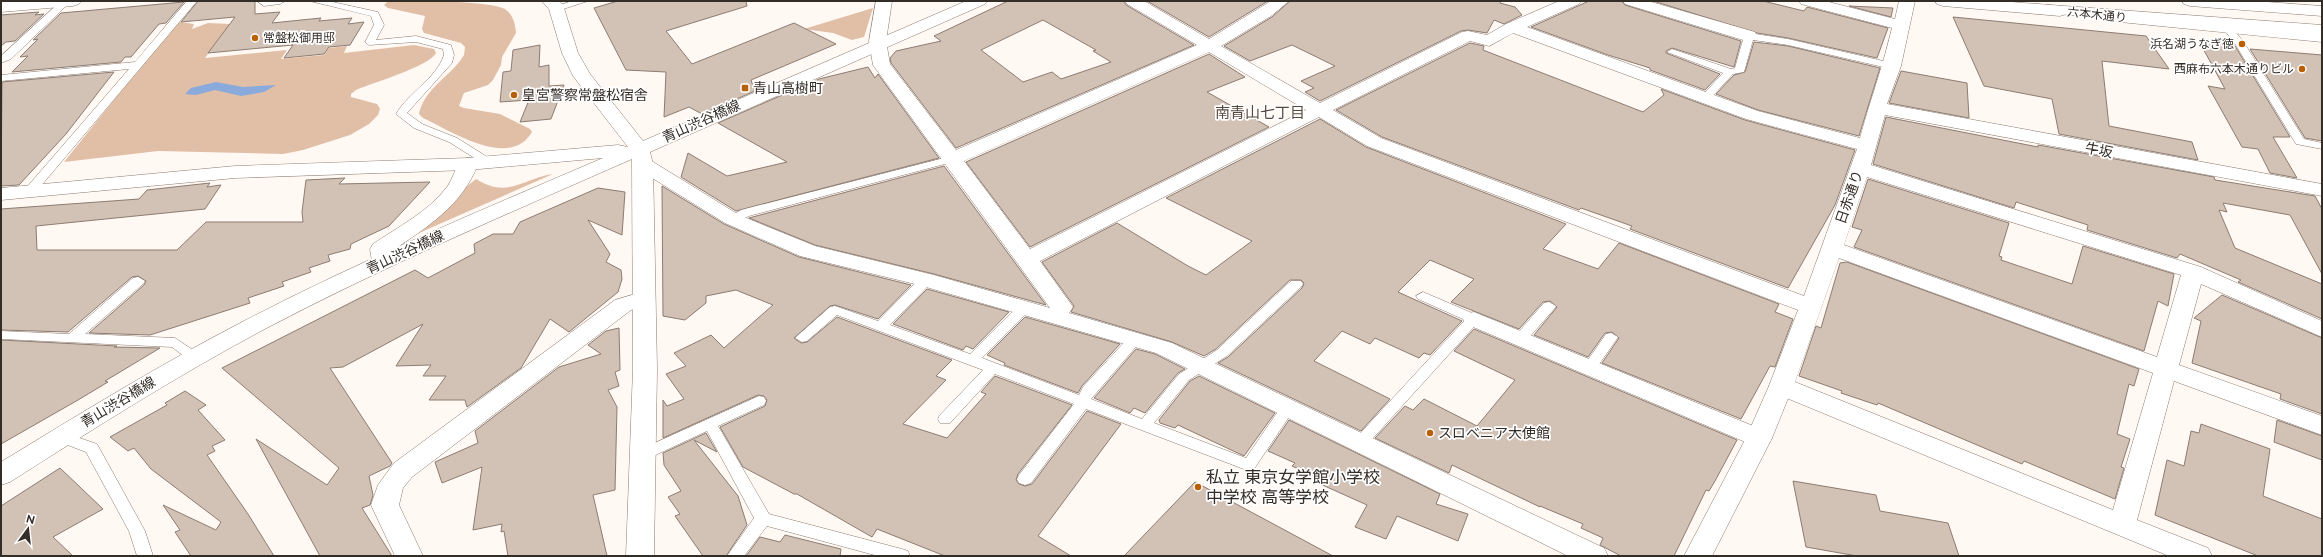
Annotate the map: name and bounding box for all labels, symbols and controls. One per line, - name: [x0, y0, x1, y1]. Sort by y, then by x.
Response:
- street label: 六本木通り: [2066, 5, 2128, 25]
- place label: 常盤松御用邸: [263, 31, 335, 45]
- marker: 常盤松御用邸: [250, 33, 260, 43]
- place label: 浜名湖うなぎ徳: [2150, 37, 2234, 51]
- marker: 浜名湖うなぎ徳: [2237, 39, 2247, 49]
- place label: 西麻布六本木通りビル: [2174, 62, 2294, 76]
- marker: 西麻布六本木通りビル: [2297, 64, 2307, 74]
- place label: 青山高樹町: [753, 80, 823, 96]
- marker: 青山高樹町: [740, 83, 750, 93]
- place label: 皇宮警察常盤松宿舎: [522, 87, 648, 103]
- marker: 皇宮警察常盤松宿舎: [509, 90, 519, 100]
- street label: 青山渋谷橋線: [659, 97, 743, 145]
- district label: 南青山七丁目: [1215, 104, 1305, 122]
- street label: 牛坂: [2084, 139, 2114, 161]
- street label: 日赤通り: [1832, 168, 1866, 226]
- street label: 青山渋谷橋線: [364, 227, 446, 277]
- street label: 青山渋谷橋線: [78, 374, 158, 430]
- place label: スロベニア大使館: [1438, 425, 1550, 441]
- marker: スロベニア大使館: [1425, 428, 1435, 438]
- place label: 私立 東京女学館小学校 中学校 高等学校: [1206, 467, 1380, 507]
- marker: 私立 東京女学館小学校 中学校 高等学校: [1193, 482, 1203, 492]
- north arrow: [8, 509, 48, 549]
- text: N: [25, 512, 36, 527]

